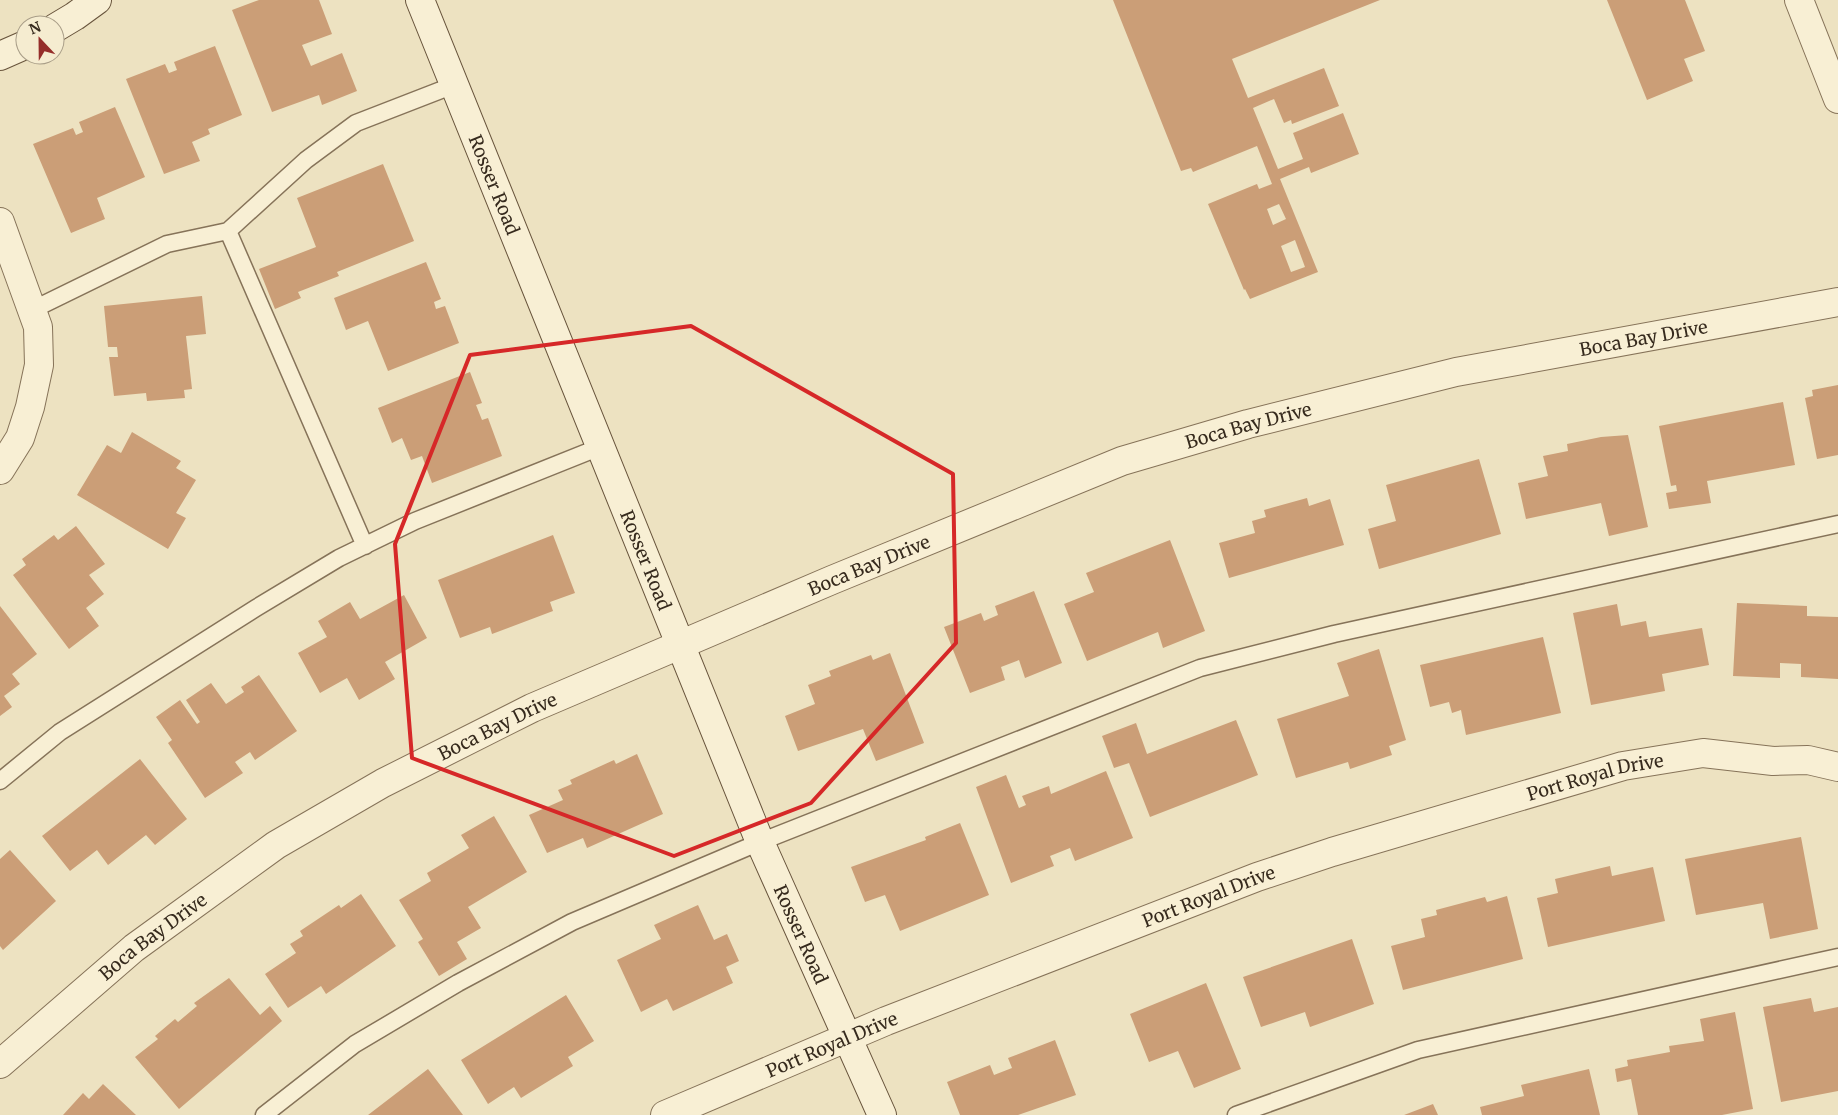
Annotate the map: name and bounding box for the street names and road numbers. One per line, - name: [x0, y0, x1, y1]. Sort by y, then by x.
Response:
- street label: Rosser Road: [464, 131, 525, 238]
- street label: Boca Bay Drive: [1577, 315, 1709, 361]
- street label: Boca Bay Drive: [1182, 397, 1314, 453]
- street label: Rosser Road: [616, 507, 677, 614]
- street label: Boca Bay Drive: [804, 530, 933, 600]
- street label: Boca Bay Drive: [434, 687, 560, 765]
- street label: Port Royal Drive: [1524, 748, 1665, 805]
- street label: Port Royal Drive: [1139, 860, 1278, 932]
- street label: Rosser Road: [769, 881, 833, 987]
- street label: Boca Bay Drive: [94, 888, 211, 985]
- street label: Port Royal Drive: [762, 1006, 901, 1082]

